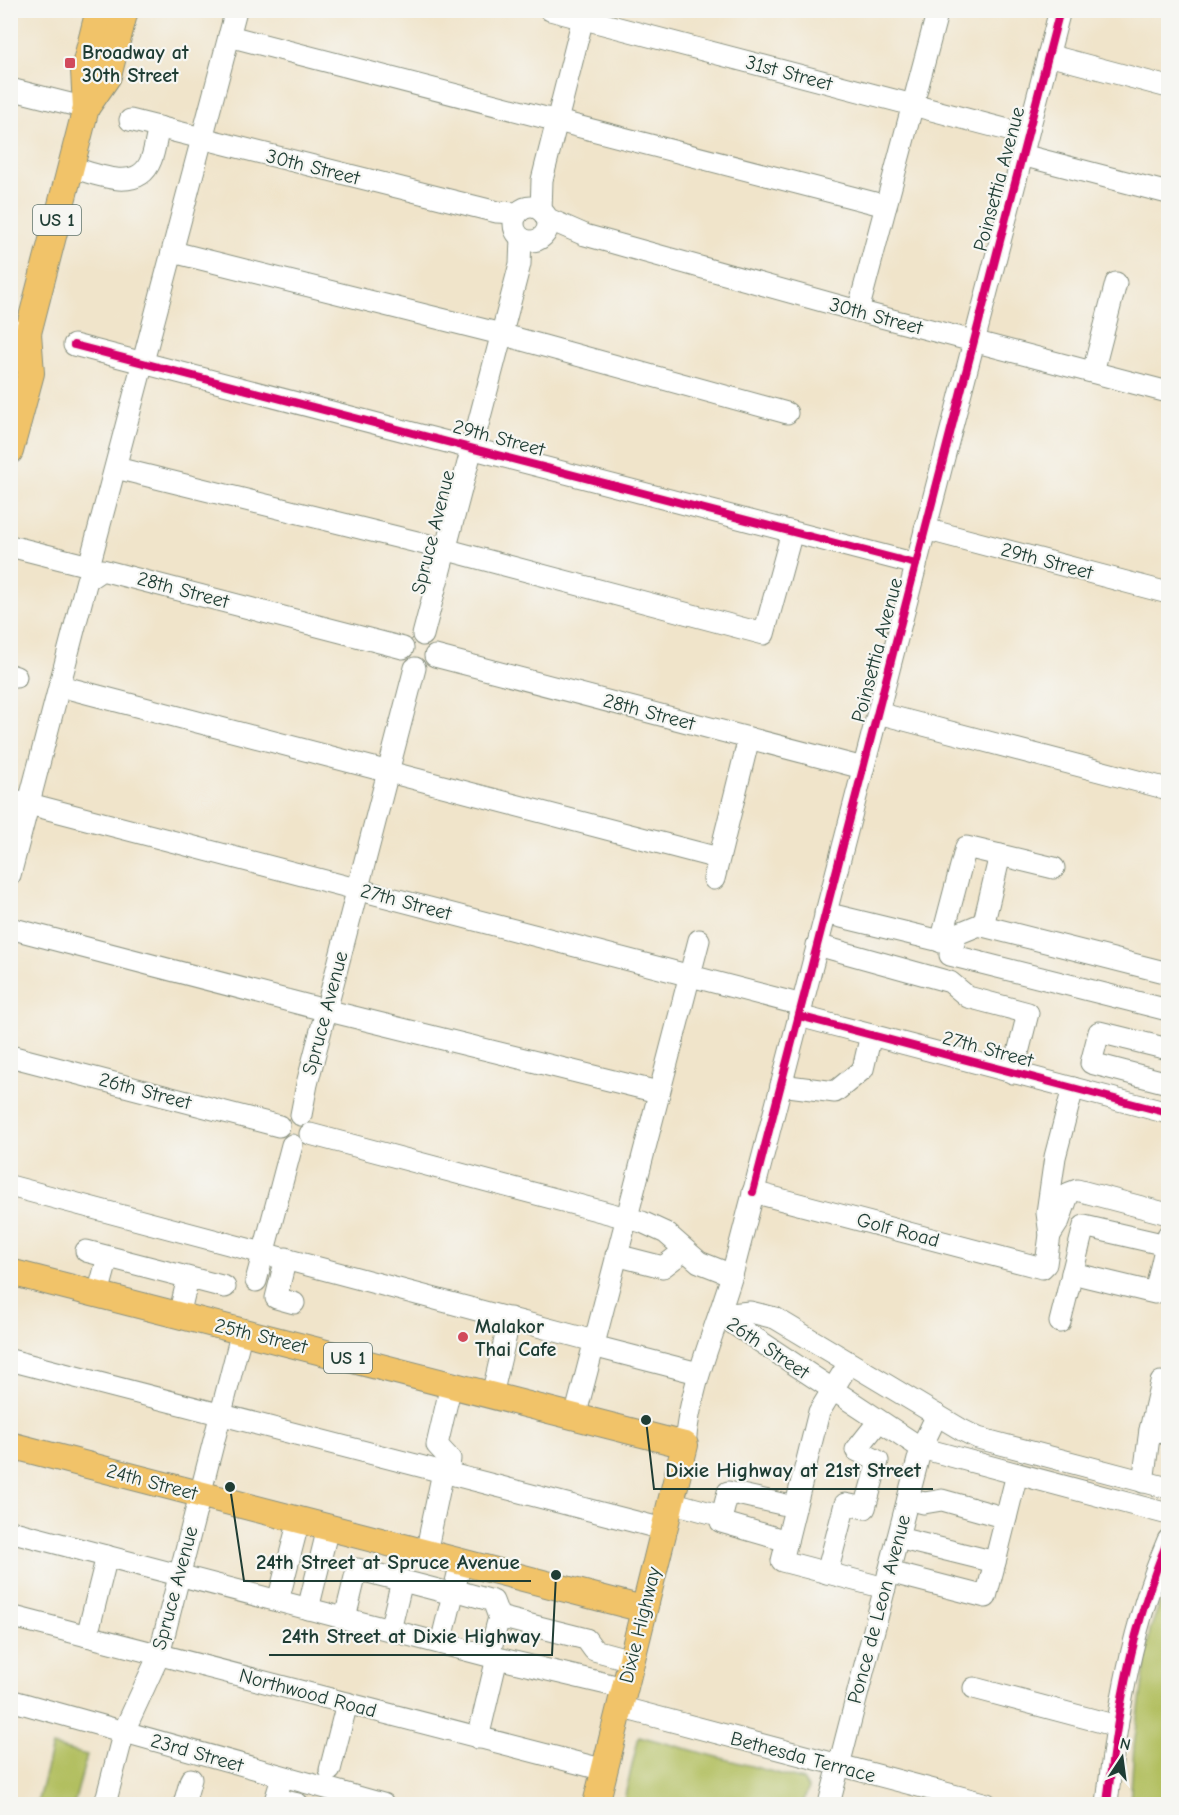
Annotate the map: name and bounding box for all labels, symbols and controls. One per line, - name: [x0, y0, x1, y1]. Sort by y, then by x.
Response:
- place label: Broadway at 30th Street: [82, 41, 189, 87]
- street label: 31st Street: [743, 50, 836, 96]
- marker: Broadway at 30th Street: [63, 56, 77, 70]
- street label: Poinsettia Avenue: [969, 104, 1029, 254]
- street label: 30th Street: [264, 144, 363, 190]
- road number: US 1: [33, 205, 81, 235]
- street label: 30th Street: [827, 293, 926, 340]
- street label: 29th Street: [450, 415, 549, 462]
- street label: Spruce Avenue: [406, 468, 460, 596]
- street label: 29th Street: [998, 538, 1097, 585]
- street label: 28th Street: [135, 567, 233, 614]
- street label: Poinsettia Avenue: [847, 575, 907, 725]
- street label: 28th Street: [601, 689, 699, 736]
- street label: 27th Street: [358, 879, 455, 925]
- street label: Spruce Avenue: [297, 949, 353, 1077]
- street label: 27th Street: [940, 1026, 1037, 1072]
- street label: 26th Street: [96, 1068, 195, 1115]
- street label: Golf Road: [854, 1208, 942, 1252]
- street label: 26th Street: [722, 1312, 815, 1385]
- street label: 25th Street: [212, 1313, 311, 1359]
- place label: Malakor Thai Cafe: [475, 1315, 556, 1361]
- marker: Malakor Thai Cafe: [456, 1330, 470, 1344]
- road number: US 1: [324, 1343, 372, 1373]
- callout: Dixie Highway at 21st Street: [654, 1450, 933, 1489]
- text: Dixie Highway at 21st Street: [665, 1458, 922, 1482]
- street label: 24th Street: [104, 1459, 201, 1506]
- street label: Ponce de Leon Avenue: [843, 1512, 915, 1706]
- street label: Spruce Avenue: [147, 1524, 203, 1652]
- callout: 24th Street at Spruce Avenue: [244, 1542, 531, 1581]
- text: 24th Street at Spruce Avenue: [256, 1550, 520, 1574]
- street label: Dixie Highway: [614, 1564, 666, 1686]
- callout: 24th Street at Dixie Highway: [269, 1616, 552, 1655]
- text: 24th Street at Dixie Highway: [282, 1624, 541, 1648]
- street label: Northwood Road: [237, 1664, 379, 1722]
- street label: Bethesda Terrace: [728, 1727, 878, 1787]
- north arrow: [1092, 1728, 1152, 1788]
- street label: 23rd Street: [148, 1729, 247, 1778]
- text: N: [1118, 1734, 1132, 1754]

